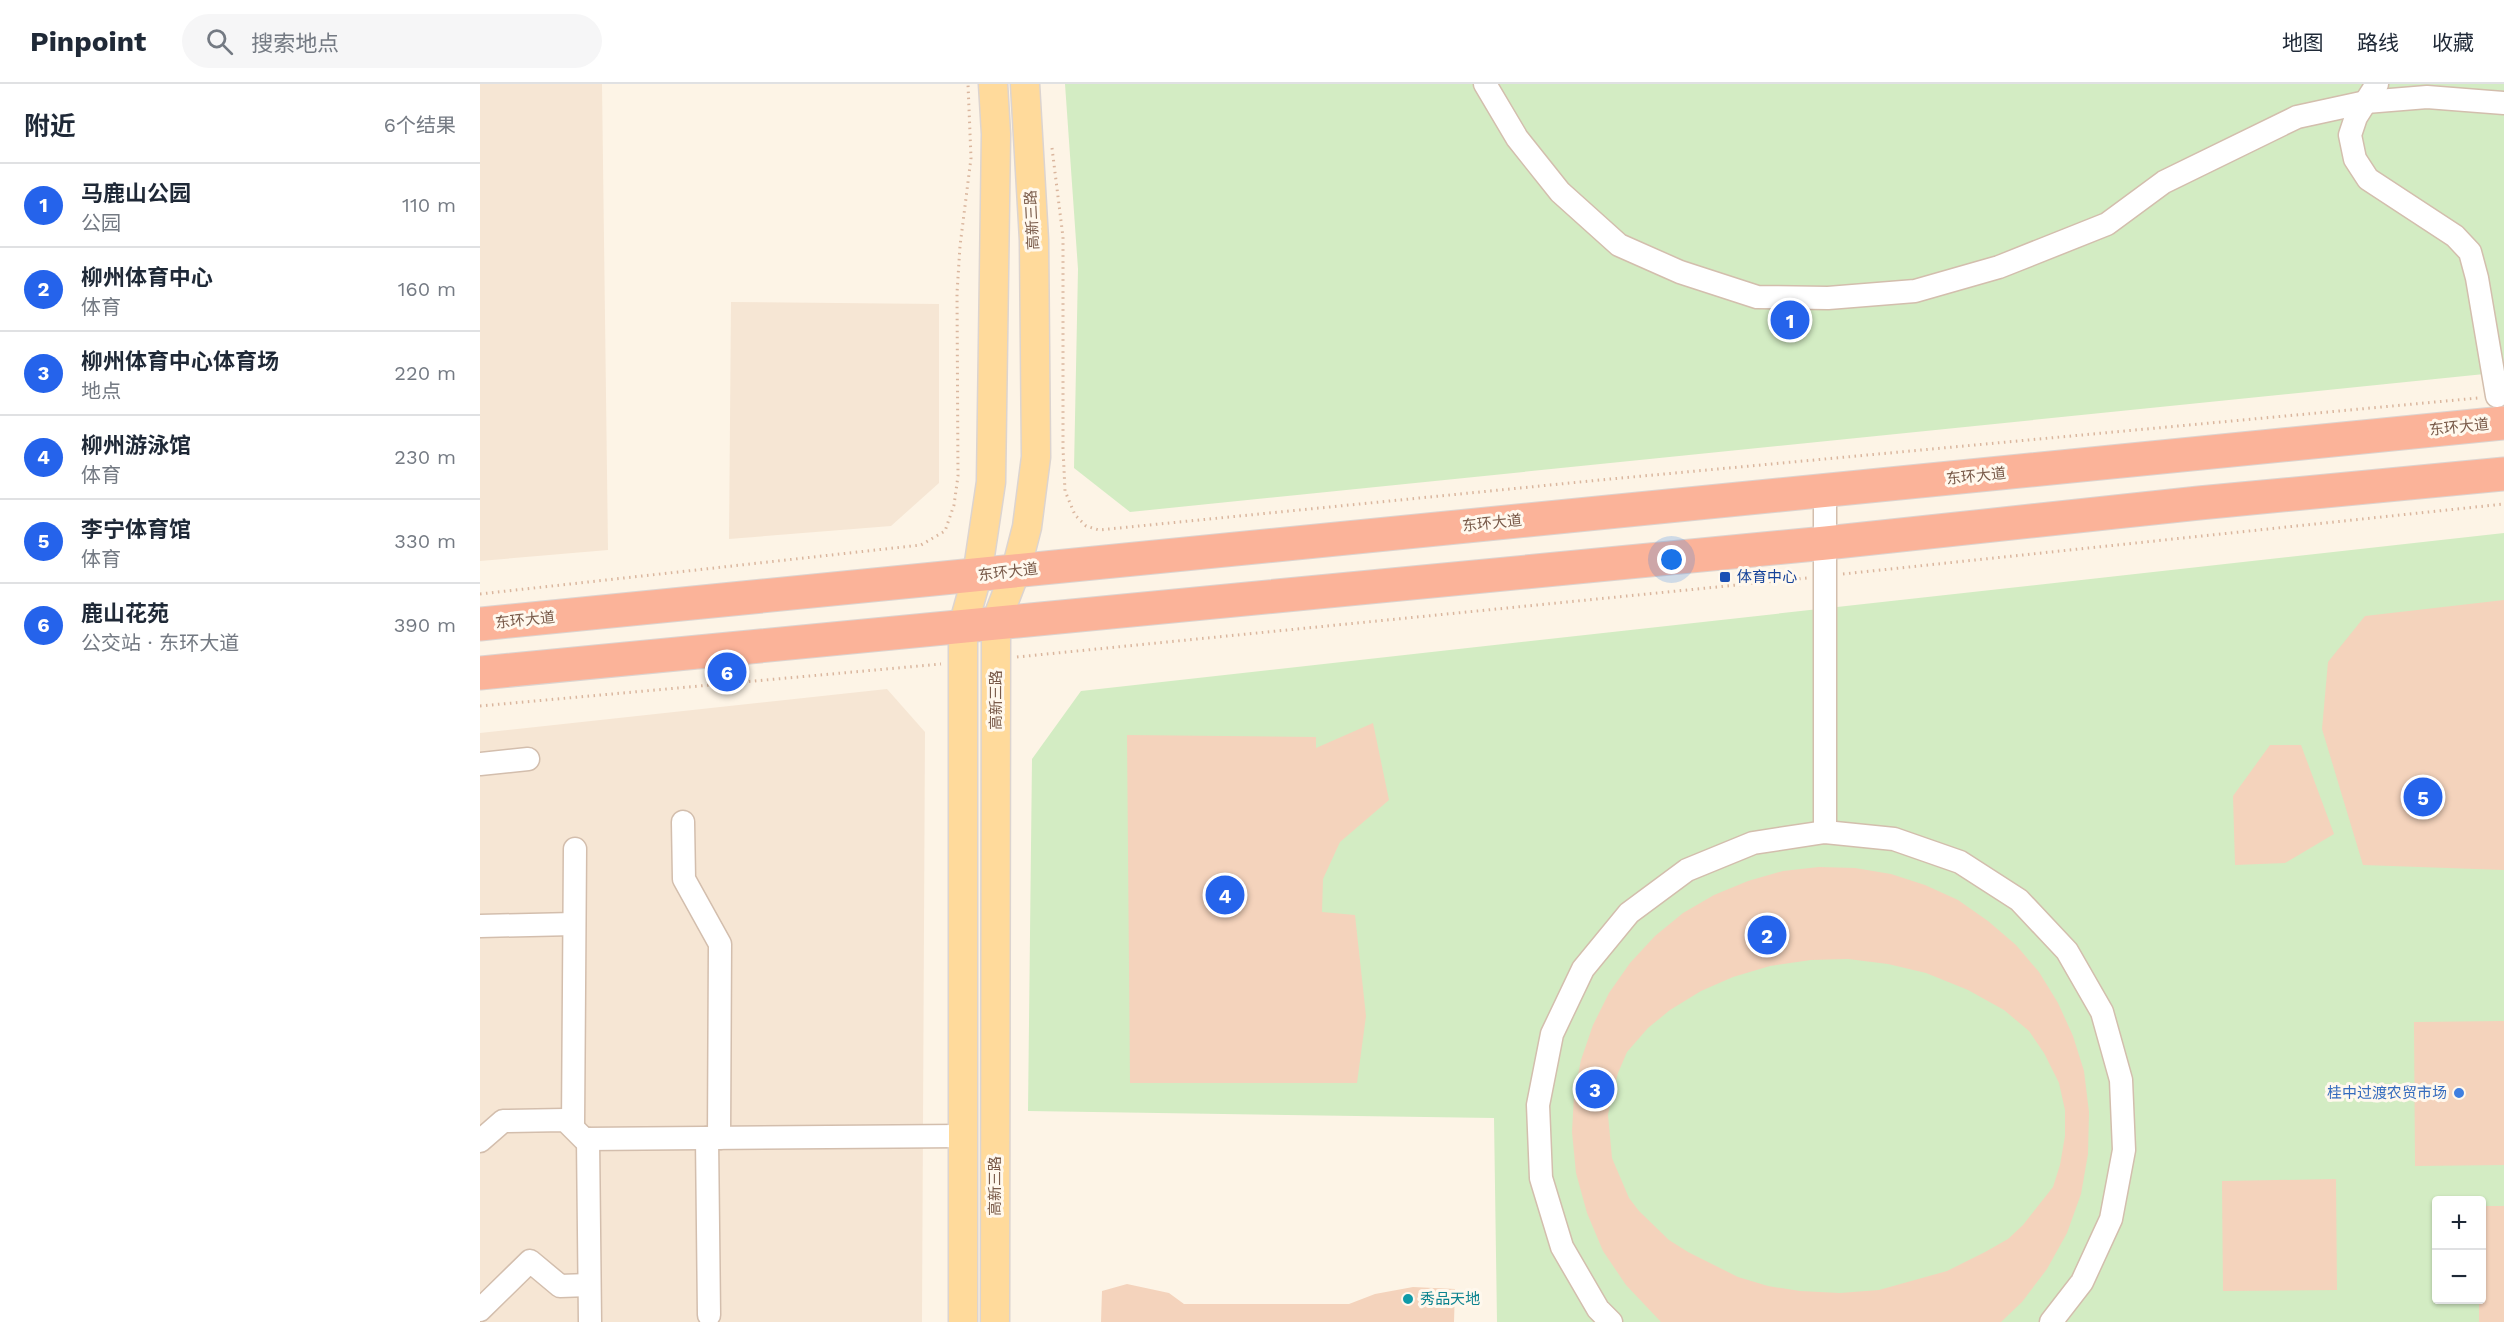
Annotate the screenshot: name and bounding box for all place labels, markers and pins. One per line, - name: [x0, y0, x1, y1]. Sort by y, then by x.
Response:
- pin: 1: [1770, 298, 1810, 342]
- place label: 体育中心: [1737, 568, 1797, 586]
- marker: 体育中心: [1718, 570, 1732, 584]
- pin: 6: [708, 650, 746, 694]
- pin: 5: [2404, 774, 2442, 820]
- pin: 4: [1206, 872, 1244, 918]
- pin: 2: [1748, 912, 1786, 958]
- pin: 3: [1576, 1066, 1614, 1112]
- place label: 桂中过渡农贸市场: [2327, 1084, 2447, 1102]
- marker: 桂中过渡农贸市场: [2452, 1086, 2466, 1100]
- place label: 秀品天地: [1420, 1290, 1480, 1308]
- marker: 秀品天地: [1401, 1292, 1415, 1306]

